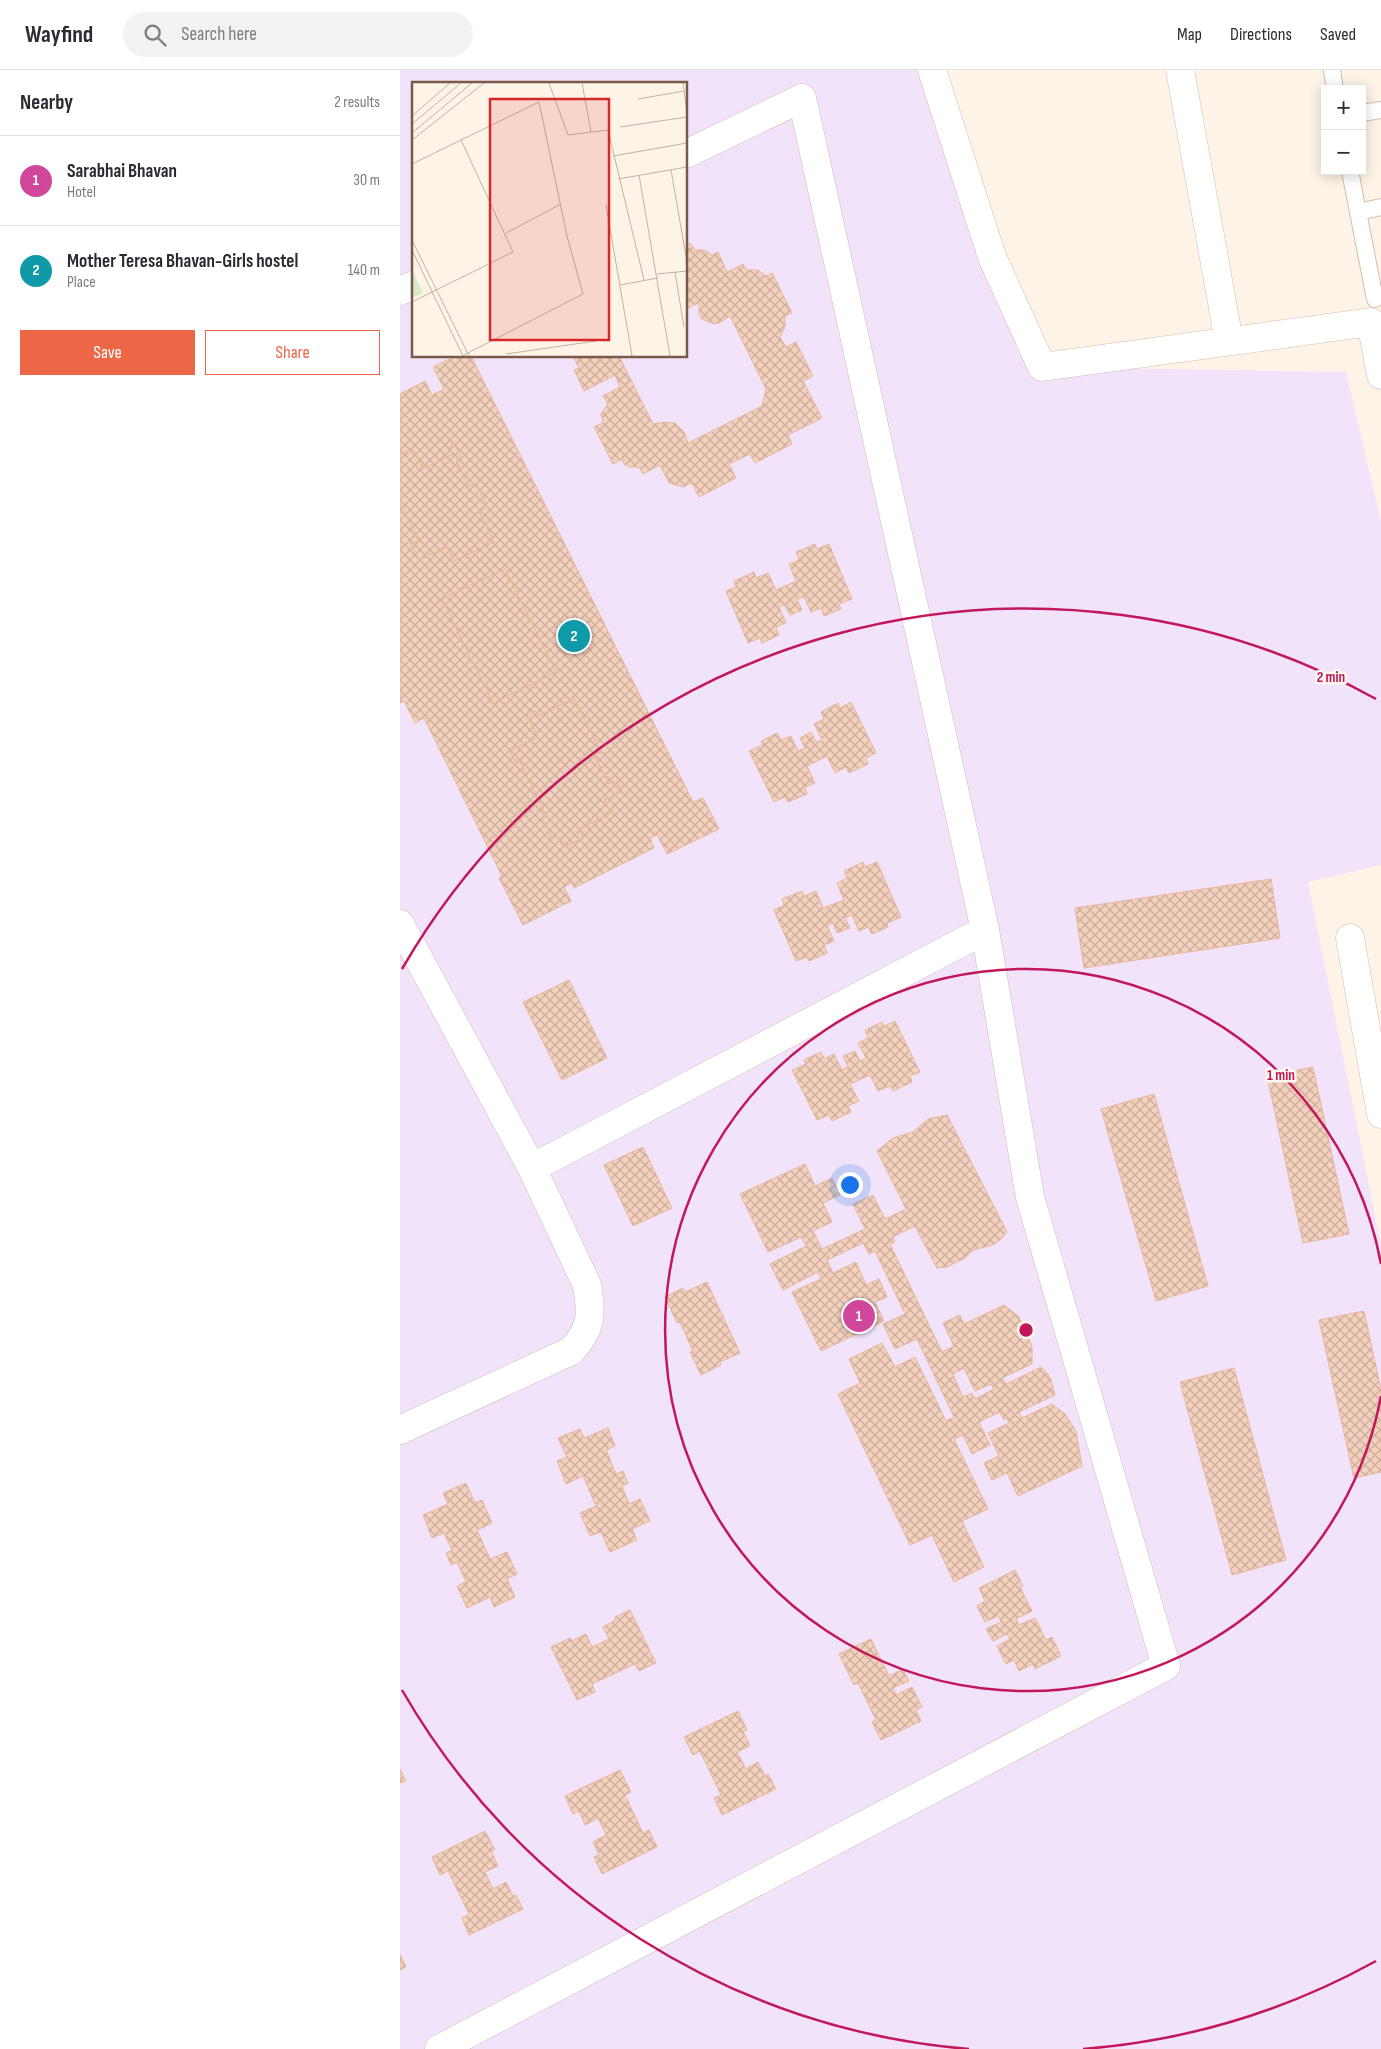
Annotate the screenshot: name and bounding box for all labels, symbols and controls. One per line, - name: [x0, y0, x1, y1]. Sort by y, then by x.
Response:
- search box: [123, 12, 473, 57]
- text: Wayfind: [25, 20, 93, 49]
- icon: search: [141, 21, 169, 49]
- text: Search here: [181, 23, 257, 46]
- text: Map: [1177, 24, 1202, 45]
- text: Directions: [1230, 24, 1292, 45]
- text: Saved: [1320, 24, 1356, 45]
- inset map: [412, 82, 688, 358]
- map controls: [1321, 85, 1366, 175]
- button: +: [1321, 85, 1366, 130]
- text: Nearby: [20, 90, 73, 115]
- text: 2 results: [334, 93, 380, 112]
- button: −: [1321, 130, 1366, 175]
- text: Sarabhai Bhavan: [67, 160, 177, 183]
- text: 1: [33, 171, 39, 190]
- text: 30 m: [353, 171, 380, 190]
- text: Hotel: [67, 183, 96, 202]
- text: Mother Teresa Bhavan-Girls hostel: [67, 250, 298, 273]
- text: 2: [32, 261, 40, 280]
- text: 140 m: [348, 261, 380, 280]
- text: Place: [67, 273, 96, 292]
- button: Save: [20, 330, 195, 375]
- button: Share: [205, 330, 380, 375]
- pin: 2: [558, 617, 590, 655]
- text: 2 min: [1317, 668, 1345, 687]
- text: 1 min: [1267, 1066, 1295, 1085]
- your location: [837, 1172, 863, 1198]
- pin: 1: [843, 1297, 875, 1335]
- centre of rings: [1017, 1321, 1035, 1339]

